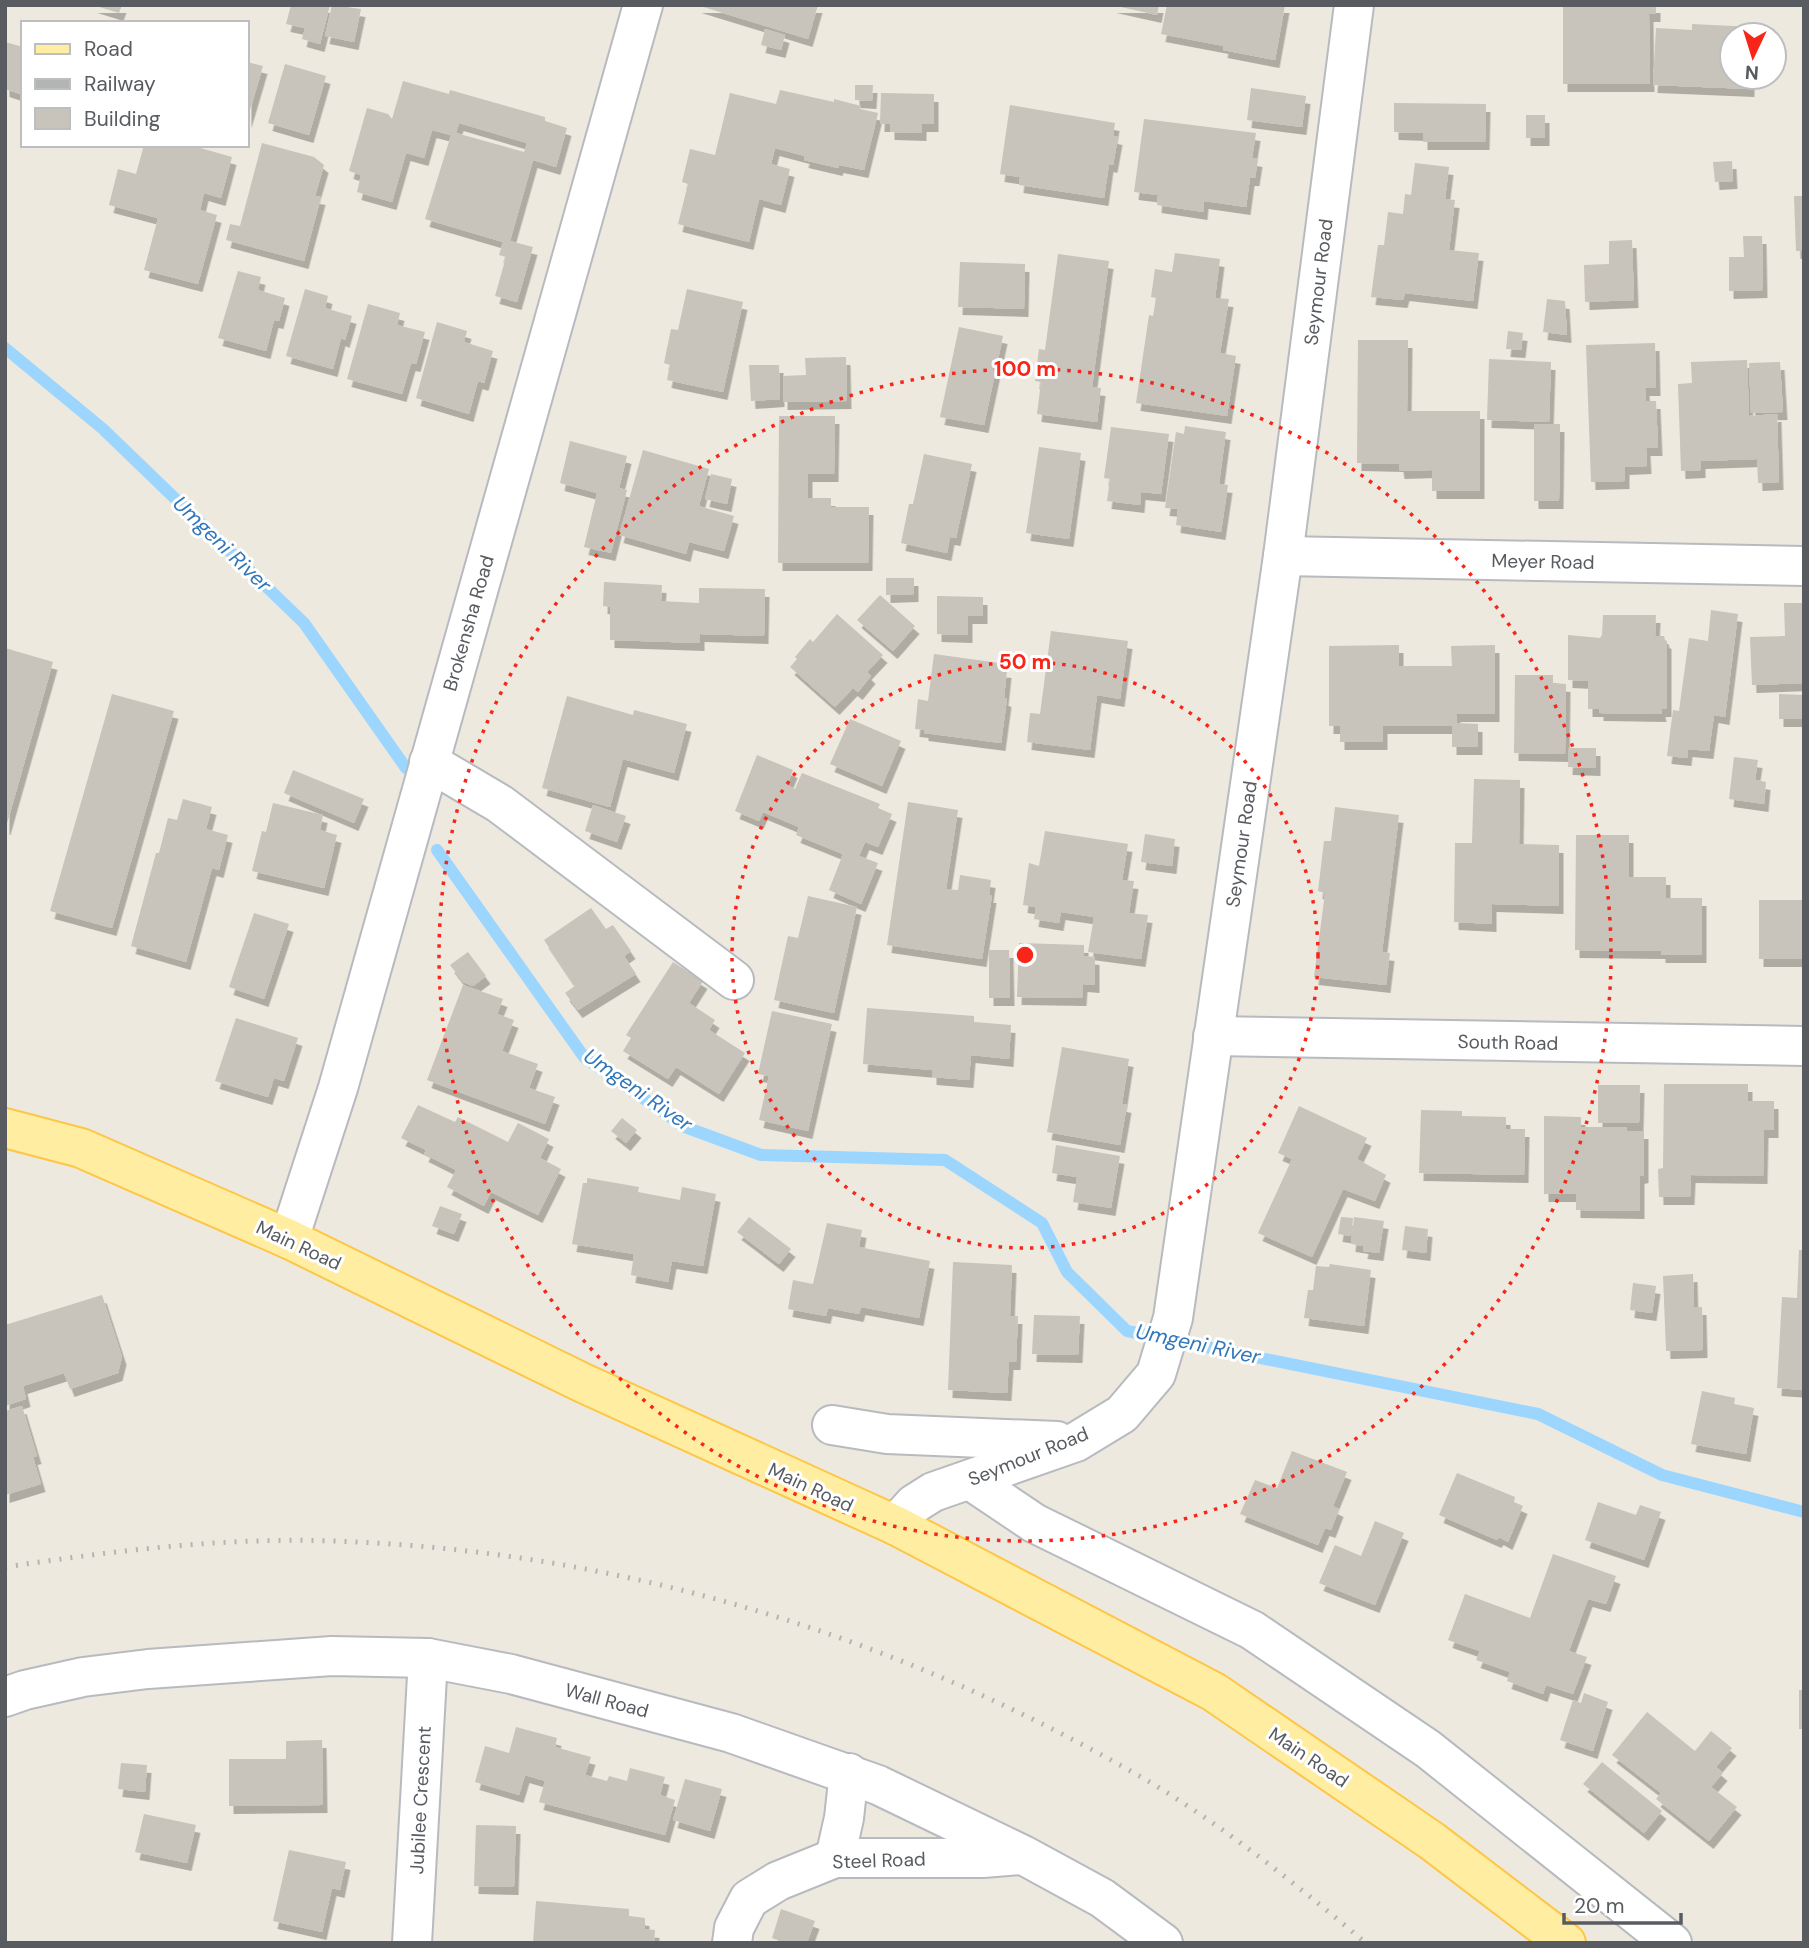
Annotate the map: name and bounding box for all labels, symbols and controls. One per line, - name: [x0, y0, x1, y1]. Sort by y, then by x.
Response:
- legend: [21, 21, 248, 147]
- north arrow: [1718, 21, 1788, 91]
- text: Road: [84, 35, 133, 63]
- text: N: [1744, 60, 1760, 85]
- text: Railway: [84, 70, 156, 98]
- text: Building: [84, 105, 161, 133]
- street label: Seymour Road: [1298, 217, 1339, 347]
- text: 100 m: [994, 355, 1056, 383]
- water label: Umgeni River: [167, 490, 278, 599]
- street label: Meyer Road: [1491, 548, 1595, 575]
- street label: Brokensha Road: [437, 552, 500, 694]
- text: 50 m: [999, 648, 1051, 676]
- street label: Seymour Road: [1220, 779, 1263, 909]
- centre of rings: [1013, 943, 1037, 967]
- street label: South Road: [1457, 1029, 1559, 1056]
- water label: Umgeni River: [578, 1042, 699, 1139]
- street label: Main Road: [252, 1215, 345, 1276]
- water label: Umgeni River: [1133, 1317, 1264, 1371]
- street label: Seymour Road: [964, 1421, 1092, 1492]
- street label: Main Road: [764, 1457, 857, 1518]
- street label: Wall Road: [562, 1677, 651, 1724]
- street label: Main Road: [1264, 1722, 1353, 1793]
- street label: Jubilee Crescent: [404, 1725, 437, 1875]
- street label: Steel Road: [832, 1846, 926, 1875]
- scale bar: [1564, 1882, 1681, 1926]
- text: 20 m: [1574, 1892, 1625, 1920]

